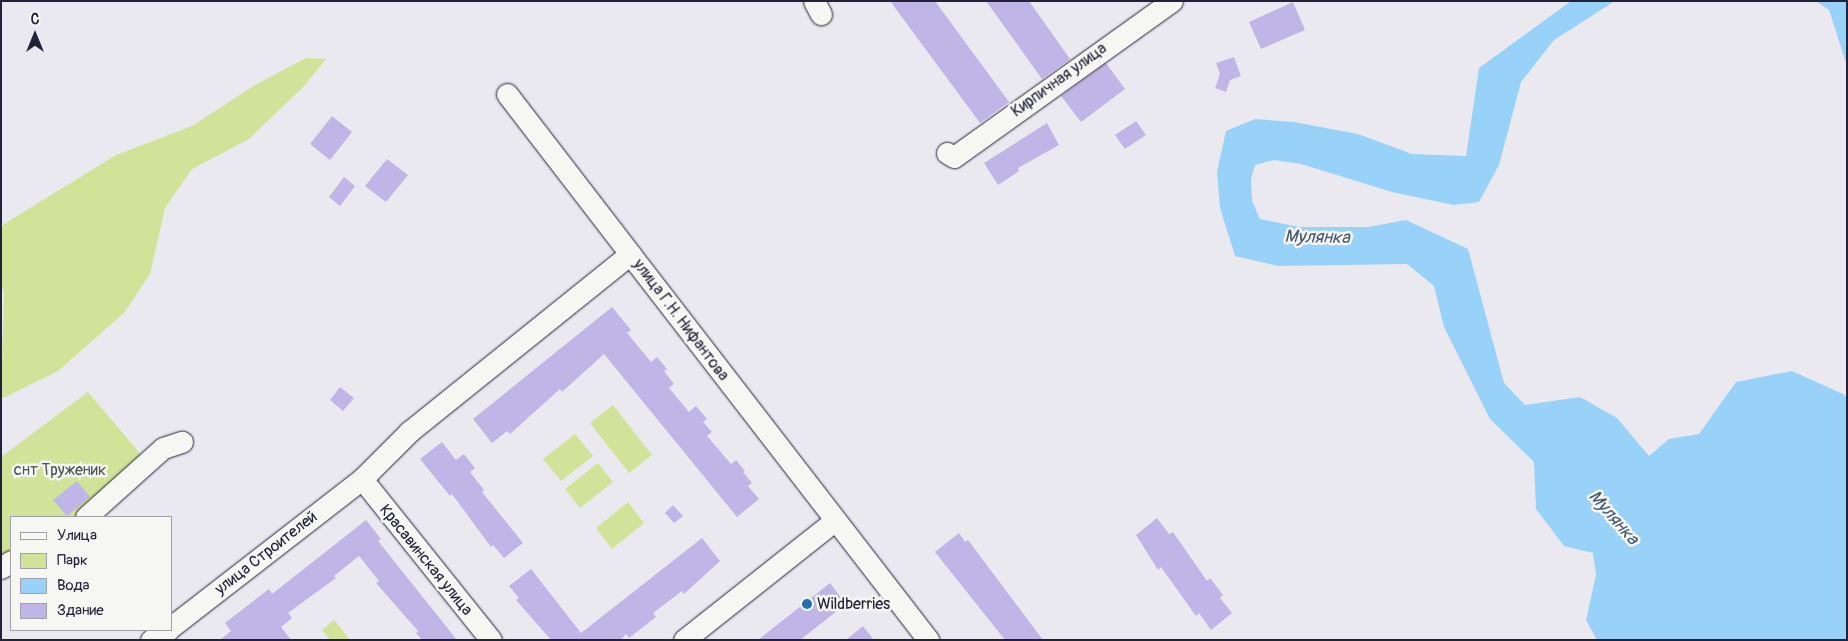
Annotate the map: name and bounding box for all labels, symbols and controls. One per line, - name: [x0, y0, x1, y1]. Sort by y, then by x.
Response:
- north arrow: [10, 10, 60, 60]
- text: С: [31, 11, 39, 28]
- street label: Кирпичная улица: [1007, 39, 1111, 121]
- water label: Мулянка: [1284, 227, 1350, 249]
- street label: улица Г.Н. Нифантова: [629, 255, 733, 385]
- park label: снт Труженик: [14, 460, 106, 480]
- water label: Мулянка: [1583, 486, 1643, 550]
- street label: Красавинская улица: [375, 501, 477, 619]
- street label: улица Строителей: [211, 507, 321, 599]
- legend: [10, 516, 172, 631]
- text: Улица: [57, 526, 97, 545]
- text: Парк: [57, 551, 88, 570]
- text: Вода: [57, 576, 90, 595]
- place label: Wildberries: [817, 594, 890, 614]
- marker: Wildberries: [801, 598, 813, 610]
- text: Здание: [57, 601, 104, 620]

